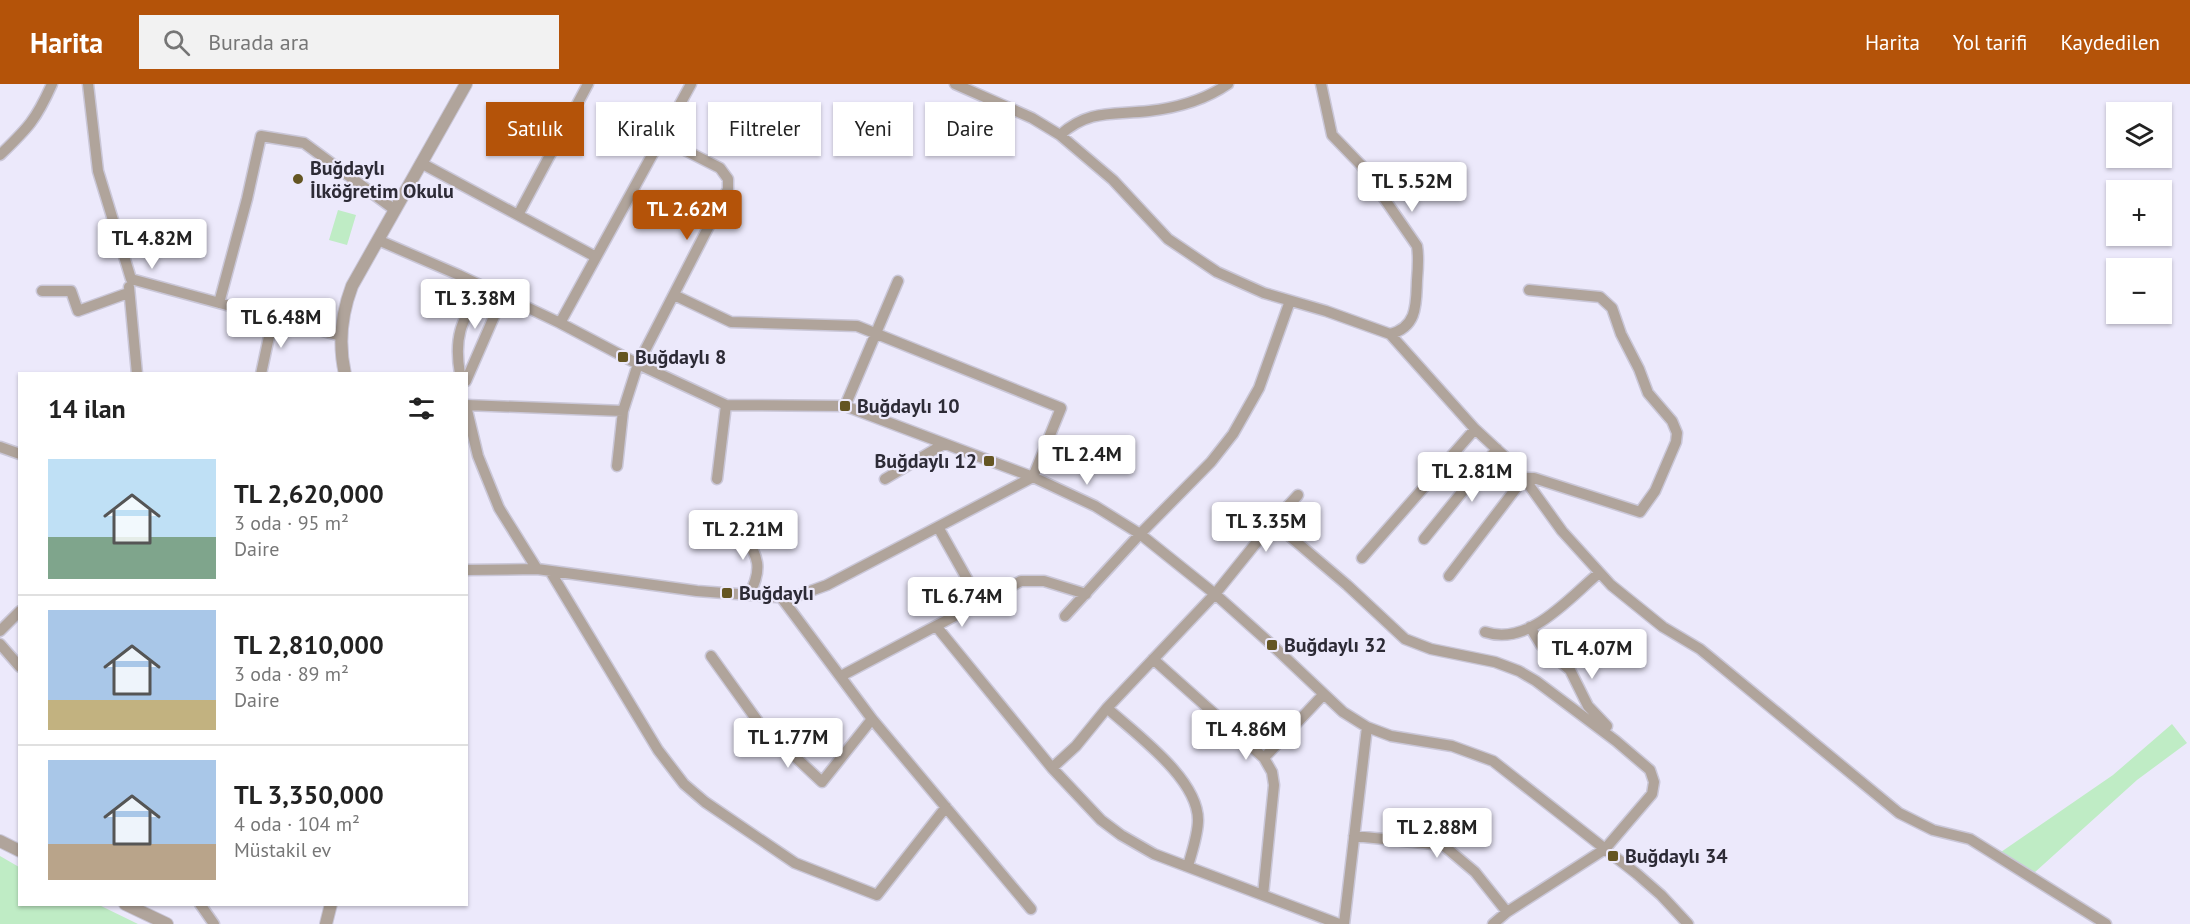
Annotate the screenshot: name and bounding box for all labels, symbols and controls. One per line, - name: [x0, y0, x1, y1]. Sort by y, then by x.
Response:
- search box: [139, 15, 559, 69]
- text: Harita: [30, 24, 103, 61]
- icon: search: [160, 26, 193, 59]
- text: Burada ara: [208, 28, 309, 56]
- text: Harita: [1865, 29, 1920, 56]
- text: Yol tarifi: [1953, 29, 2027, 56]
- text: Kaydedilen: [2060, 29, 2160, 56]
- chip: Satılık: [486, 102, 584, 156]
- chip: Kiralık: [596, 102, 696, 156]
- chip: Filtreler: [708, 102, 821, 156]
- chip: Yeni: [833, 102, 913, 156]
- chip: Daire: [925, 102, 1015, 156]
- map controls: [2106, 102, 2172, 324]
- button: layers: [2106, 102, 2172, 168]
- place label: Buğdaylı İlköğretim Okulu: [310, 155, 454, 204]
- pin: TL 5.52M: [1350, 162, 1474, 213]
- text: TL 5.52M: [1372, 168, 1452, 194]
- marker: Buğdaylı İlköğretim Okulu: [291, 172, 305, 186]
- button: +: [2106, 180, 2172, 246]
- pin: TL 2.62M: [625, 190, 749, 241]
- text: TL 2.62M: [647, 196, 727, 222]
- pin: TL 4.82M: [90, 219, 214, 270]
- text: TL 4.82M: [112, 225, 192, 251]
- button: −: [2106, 258, 2172, 324]
- pin: TL 3.38M: [413, 279, 537, 330]
- text: TL 3.38M: [435, 285, 515, 311]
- pin: TL 6.48M: [219, 298, 343, 349]
- text: TL 6.48M: [241, 304, 321, 330]
- place label: Buğdaylı 8: [635, 344, 726, 370]
- marker: Buğdaylı 8: [616, 350, 630, 364]
- text: 14 ilan: [48, 392, 126, 425]
- icon: filters: [405, 392, 438, 425]
- place label: Buğdaylı 10: [857, 393, 960, 419]
- marker: Buğdaylı 10: [838, 399, 852, 413]
- pin: TL 2.4M: [1032, 435, 1142, 486]
- text: TL 2.4M: [1052, 441, 1122, 467]
- place label: Buğdaylı 12: [874, 448, 977, 474]
- pin: TL 2.81M: [1410, 452, 1534, 503]
- marker: Buğdaylı 12: [982, 454, 996, 468]
- text: TL 2.81M: [1432, 458, 1512, 484]
- text: TL 2,620,000: [234, 477, 384, 510]
- icon: home: [96, 483, 168, 555]
- pin: TL 3.35M: [1204, 502, 1328, 553]
- text: TL 3.35M: [1226, 508, 1306, 534]
- text: 3 oda · 95 m²: [234, 510, 349, 536]
- pin: TL 2.21M: [681, 510, 805, 561]
- text: TL 2.21M: [703, 516, 783, 542]
- text: Daire: [234, 536, 279, 562]
- pin: TL 6.74M: [900, 577, 1024, 628]
- place label: Buğdaylı: [739, 580, 814, 606]
- text: TL 6.74M: [922, 583, 1002, 609]
- marker: Buğdaylı: [720, 586, 734, 600]
- text: TL 2,810,000: [234, 628, 384, 661]
- pin: TL 4.07M: [1530, 629, 1654, 680]
- place label: Buğdaylı 32: [1284, 632, 1387, 658]
- icon: home: [96, 634, 168, 706]
- text: TL 4.07M: [1552, 635, 1632, 661]
- marker: Buğdaylı 32: [1265, 638, 1279, 652]
- text: 3 oda · 89 m²: [234, 661, 349, 687]
- text: Daire: [234, 687, 279, 713]
- pin: TL 4.86M: [1184, 710, 1308, 761]
- text: TL 4.86M: [1206, 716, 1286, 742]
- pin: TL 1.77M: [726, 718, 850, 769]
- text: TL 1.77M: [748, 724, 828, 750]
- text: TL 3,350,000: [234, 778, 384, 811]
- icon: home: [96, 784, 168, 856]
- pin: TL 2.88M: [1375, 808, 1499, 859]
- text: 4 oda · 104 m²: [234, 811, 360, 837]
- text: TL 2.88M: [1397, 814, 1477, 840]
- text: Müstakil ev: [234, 837, 331, 863]
- place label: Buğdaylı 34: [1625, 843, 1728, 869]
- marker: Buğdaylı 34: [1606, 849, 1620, 863]

